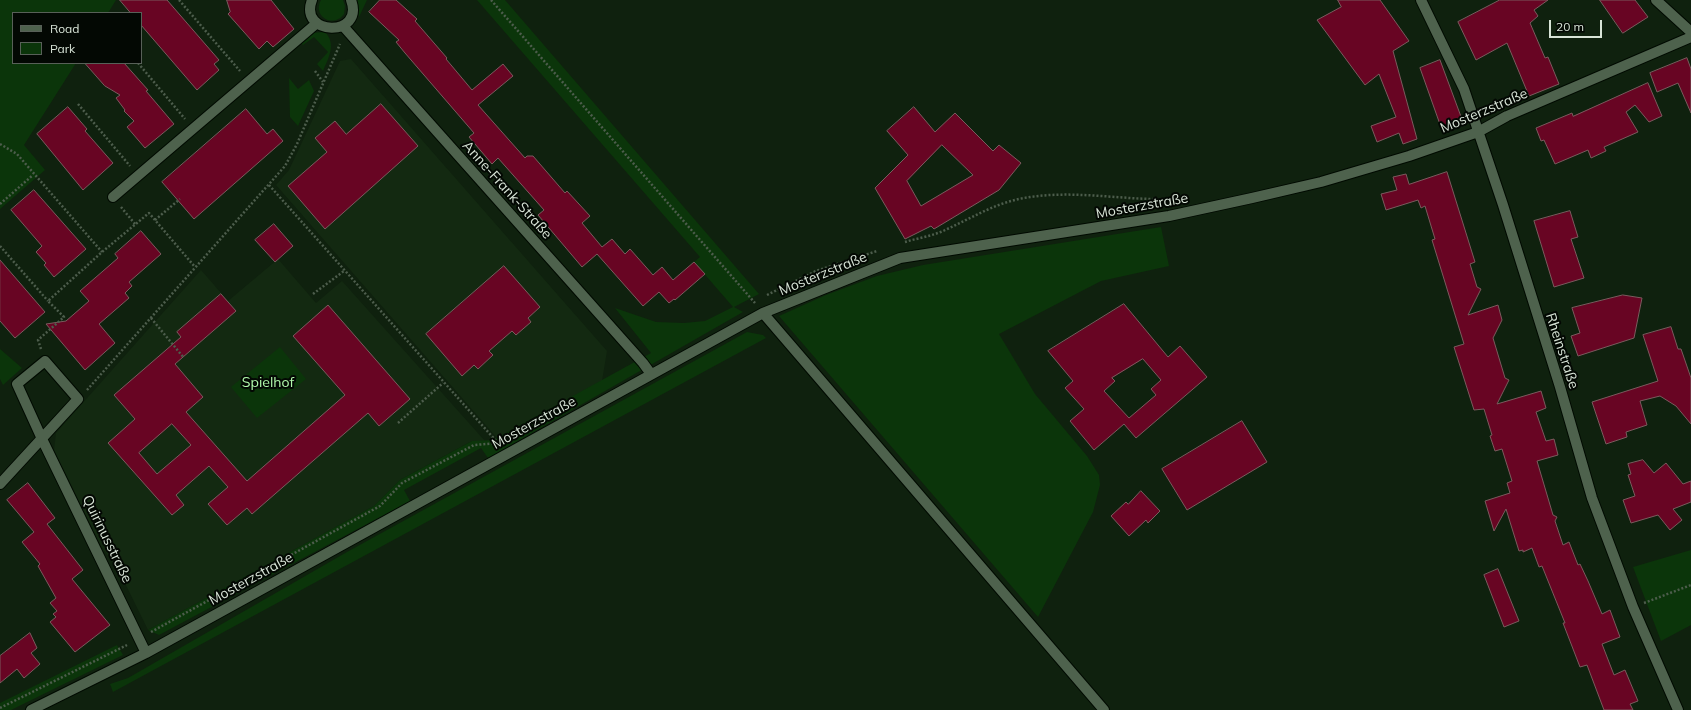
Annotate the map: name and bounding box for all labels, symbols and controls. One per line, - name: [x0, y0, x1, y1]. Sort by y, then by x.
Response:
- legend: [12, 12, 142, 64]
- scale bar: [1551, 12, 1604, 38]
- text: 20 m: [1556, 19, 1584, 34]
- text: Road: [50, 21, 79, 36]
- text: Park: [50, 41, 75, 56]
- street label: Mosterzstraße: [1438, 85, 1530, 137]
- street label: Anne-Frank-Straße: [459, 138, 555, 242]
- street label: Mosterzstraße: [1095, 190, 1189, 222]
- street label: Mosterzstraße: [777, 249, 869, 299]
- street label: Rheinstraße: [1542, 311, 1582, 391]
- park label: Spielhof: [242, 375, 294, 391]
- street label: Mosterzstraße: [489, 393, 579, 453]
- street label: Quirinusstraße: [79, 492, 135, 586]
- street label: Mosterzstraße: [206, 549, 296, 609]

